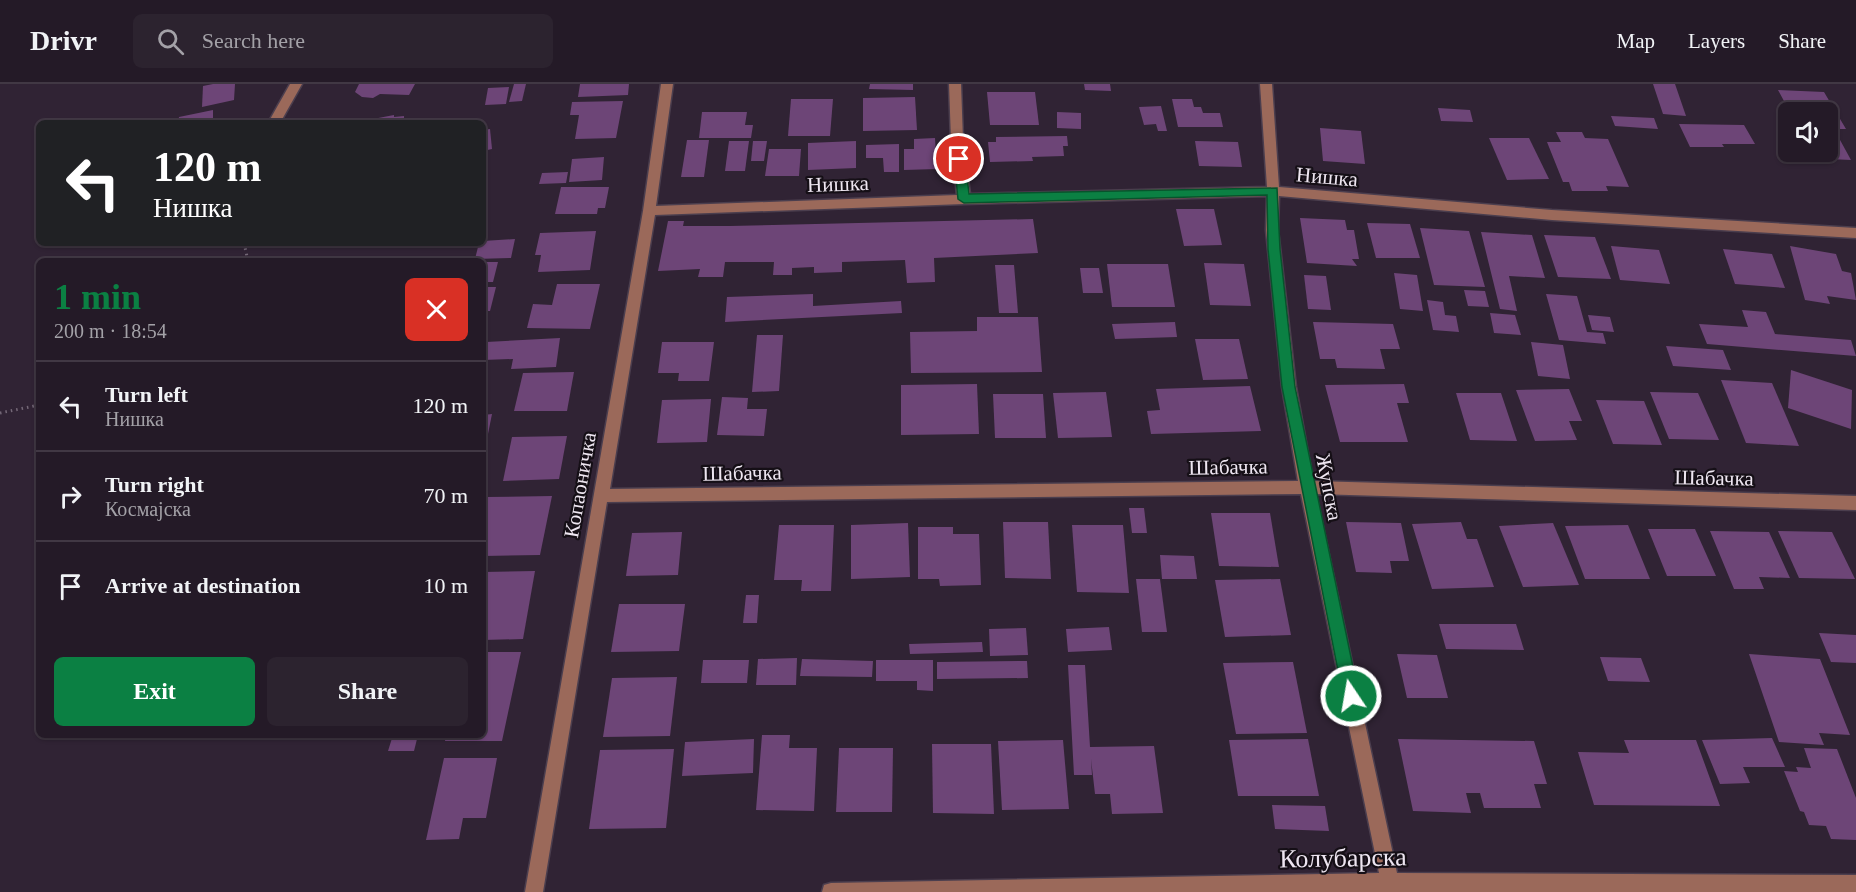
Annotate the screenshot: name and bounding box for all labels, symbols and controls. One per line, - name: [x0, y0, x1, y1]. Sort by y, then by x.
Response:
- search box: [133, 14, 553, 68]
- text: Drivr: [30, 25, 97, 56]
- icon: search: [154, 25, 187, 58]
- text: Search here: [202, 28, 305, 53]
- text: Map: [1617, 29, 1655, 53]
- text: Layers: [1688, 29, 1745, 53]
- text: Share: [1778, 29, 1826, 53]
- map controls: [1778, 102, 1838, 162]
- button: sound: [1778, 102, 1838, 162]
- pin: [933, 133, 984, 184]
- icon: arrive: [942, 142, 975, 175]
- icon: left: [54, 144, 132, 222]
- text: 120 m: [153, 144, 262, 190]
- street label: Нишка: [1295, 162, 1359, 192]
- street label: Нишка: [807, 171, 870, 197]
- text: Нишка: [153, 193, 232, 223]
- text: 1 min: [54, 277, 141, 317]
- button: close: [405, 278, 468, 341]
- text: 200 m · 18:54: [54, 320, 167, 342]
- text: Turn left: [105, 382, 188, 407]
- icon: left: [54, 390, 87, 423]
- text: 120 m: [412, 393, 468, 418]
- text: Нишка: [105, 408, 164, 430]
- street label: Копаоничка: [559, 430, 601, 540]
- street label: Жупска: [1311, 451, 1347, 523]
- street label: Шабачка: [1188, 454, 1269, 480]
- street label: Шабачка: [702, 460, 783, 486]
- street label: Шабачка: [1674, 465, 1755, 491]
- text: Turn right: [105, 472, 204, 497]
- icon: right: [54, 480, 87, 513]
- text: 70 m: [423, 483, 468, 508]
- text: Космајска: [105, 498, 191, 520]
- icon: arrive: [54, 570, 87, 603]
- text: Arrive at destination: [105, 573, 301, 598]
- text: 10 m: [423, 573, 468, 598]
- button: Exit: [54, 657, 255, 726]
- button: Share: [267, 657, 468, 726]
- position arrow: [1319, 664, 1383, 728]
- street label: Колубарска: [1279, 842, 1407, 874]

